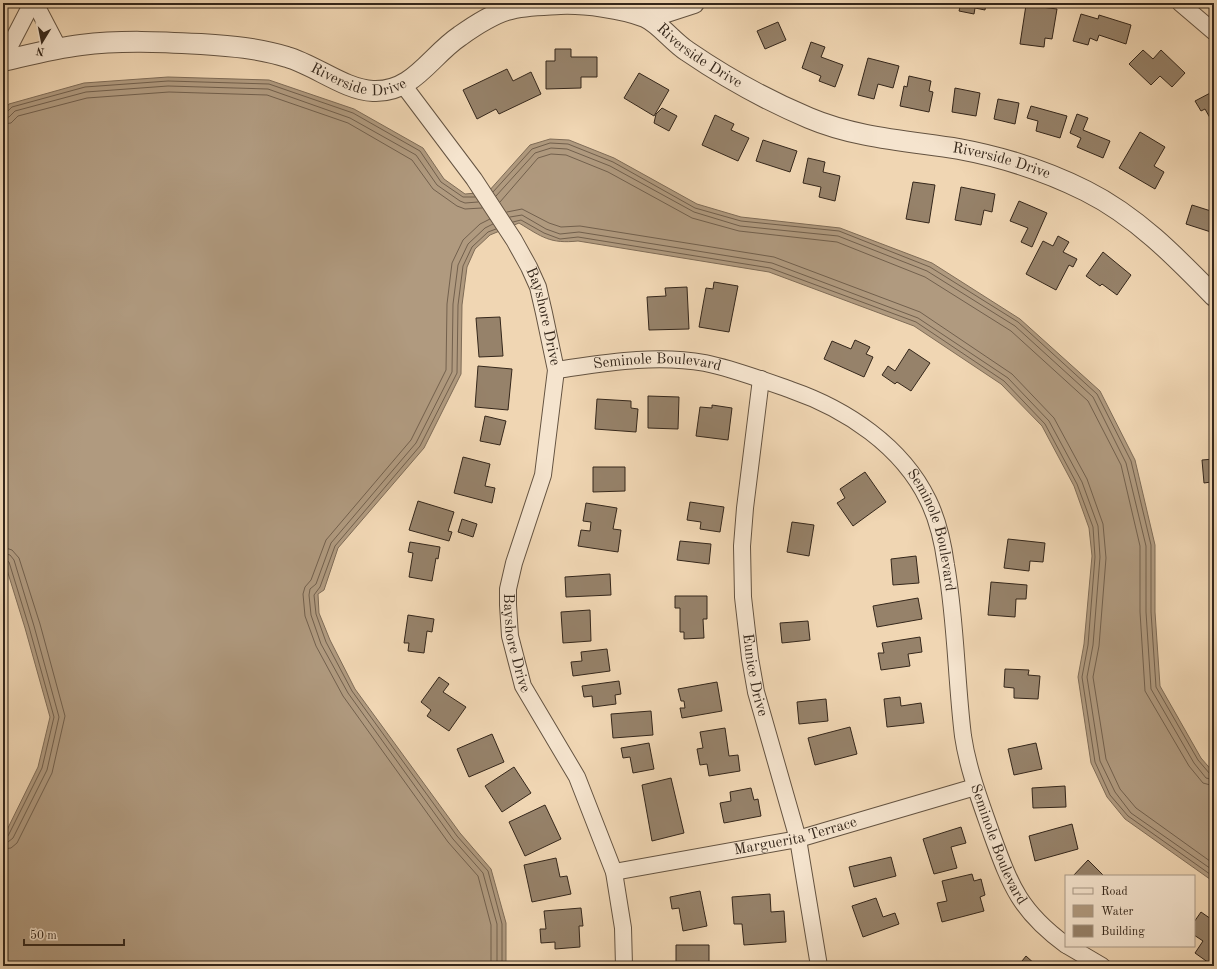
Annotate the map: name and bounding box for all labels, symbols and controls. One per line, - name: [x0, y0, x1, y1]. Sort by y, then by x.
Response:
- street label: Riverside Drive: [654, 21, 745, 91]
- north arrow: [22, 22, 62, 62]
- text: N: [35, 44, 46, 57]
- street label: Riverside Drive: [308, 60, 409, 99]
- street label: Riverside Drive: [952, 141, 1052, 182]
- street label: Bayshore Drive: [523, 265, 562, 367]
- street label: Seminole Boulevard: [592, 352, 723, 374]
- street label: Seminole Boulevard: [904, 466, 957, 592]
- street label: Bayshore Drive: [500, 593, 533, 696]
- street label: Eunice Drive: [740, 633, 770, 718]
- street label: Seminole Boulevard: [968, 782, 1029, 907]
- street label: Marguerita Terrace: [733, 815, 859, 858]
- legend: [1065, 875, 1195, 947]
- text: Road: [1101, 886, 1128, 898]
- text: Water: [1101, 906, 1134, 918]
- scale bar: [24, 921, 124, 947]
- text: Building: [1101, 926, 1145, 938]
- text: 50 m: [30, 929, 57, 942]

